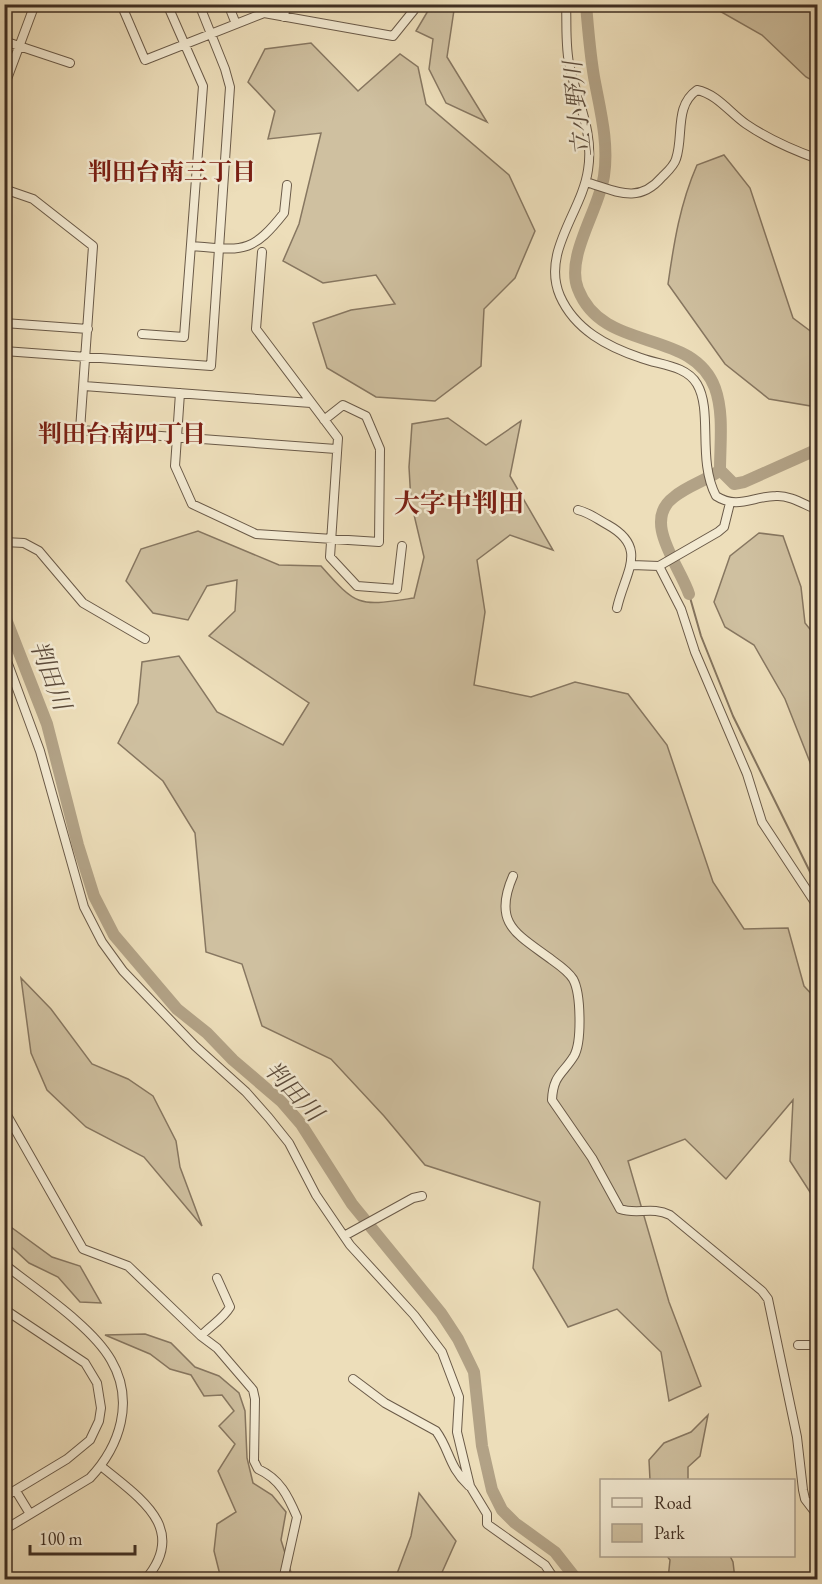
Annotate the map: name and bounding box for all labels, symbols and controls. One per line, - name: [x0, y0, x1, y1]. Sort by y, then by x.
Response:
- water label: 立小野川: [556, 57, 597, 158]
- district label: 判田台南三丁目: [88, 156, 256, 187]
- district label: 判田台南四丁目: [38, 418, 206, 449]
- district label: 大字中判田: [394, 486, 524, 520]
- water label: 判田川: [24, 636, 79, 717]
- water label: 判田川: [258, 1054, 332, 1130]
- legend: [600, 1479, 795, 1557]
- text: Road: [654, 1491, 693, 1514]
- scale bar: [30, 1518, 135, 1556]
- text: Park: [654, 1521, 685, 1544]
- text: 100 m: [39, 1527, 83, 1550]

